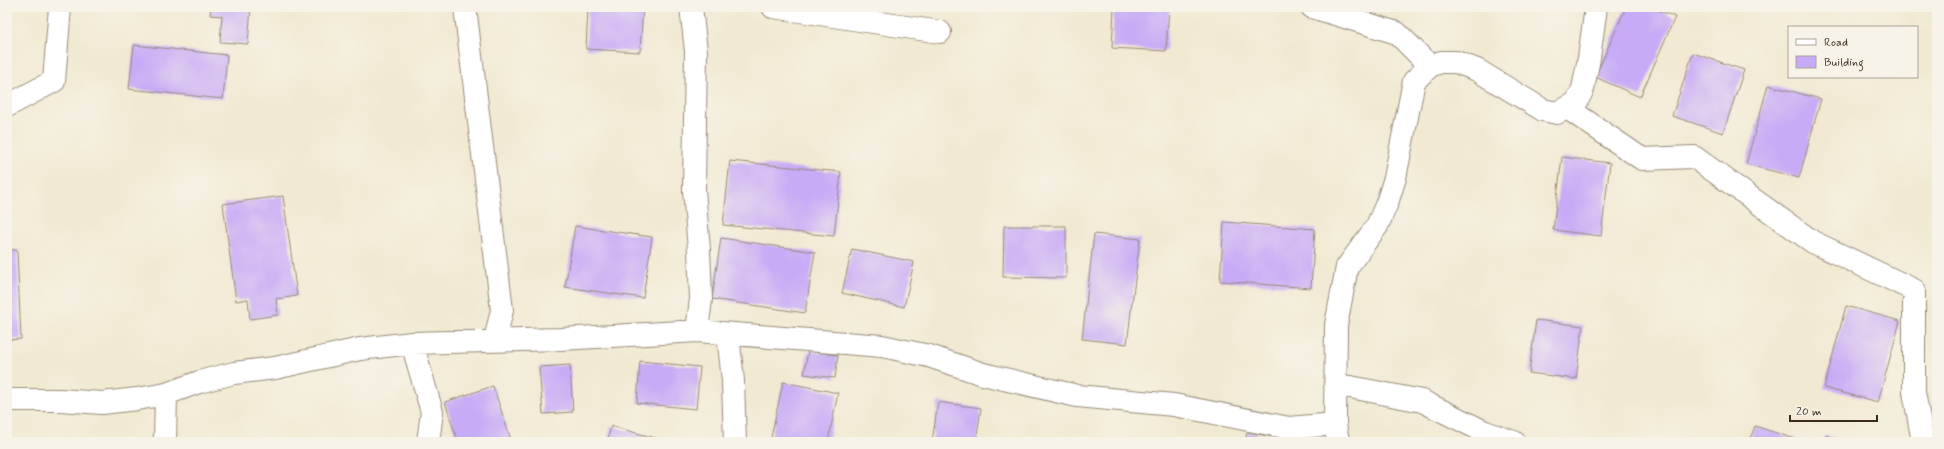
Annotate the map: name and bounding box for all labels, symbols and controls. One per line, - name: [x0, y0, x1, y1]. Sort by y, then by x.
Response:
- legend: [1788, 26, 1918, 78]
- text: Road: [1824, 35, 1848, 51]
- text: Building: [1824, 55, 1864, 72]
- scale bar: [1790, 397, 1877, 423]
- text: 20 m: [1796, 404, 1822, 420]

